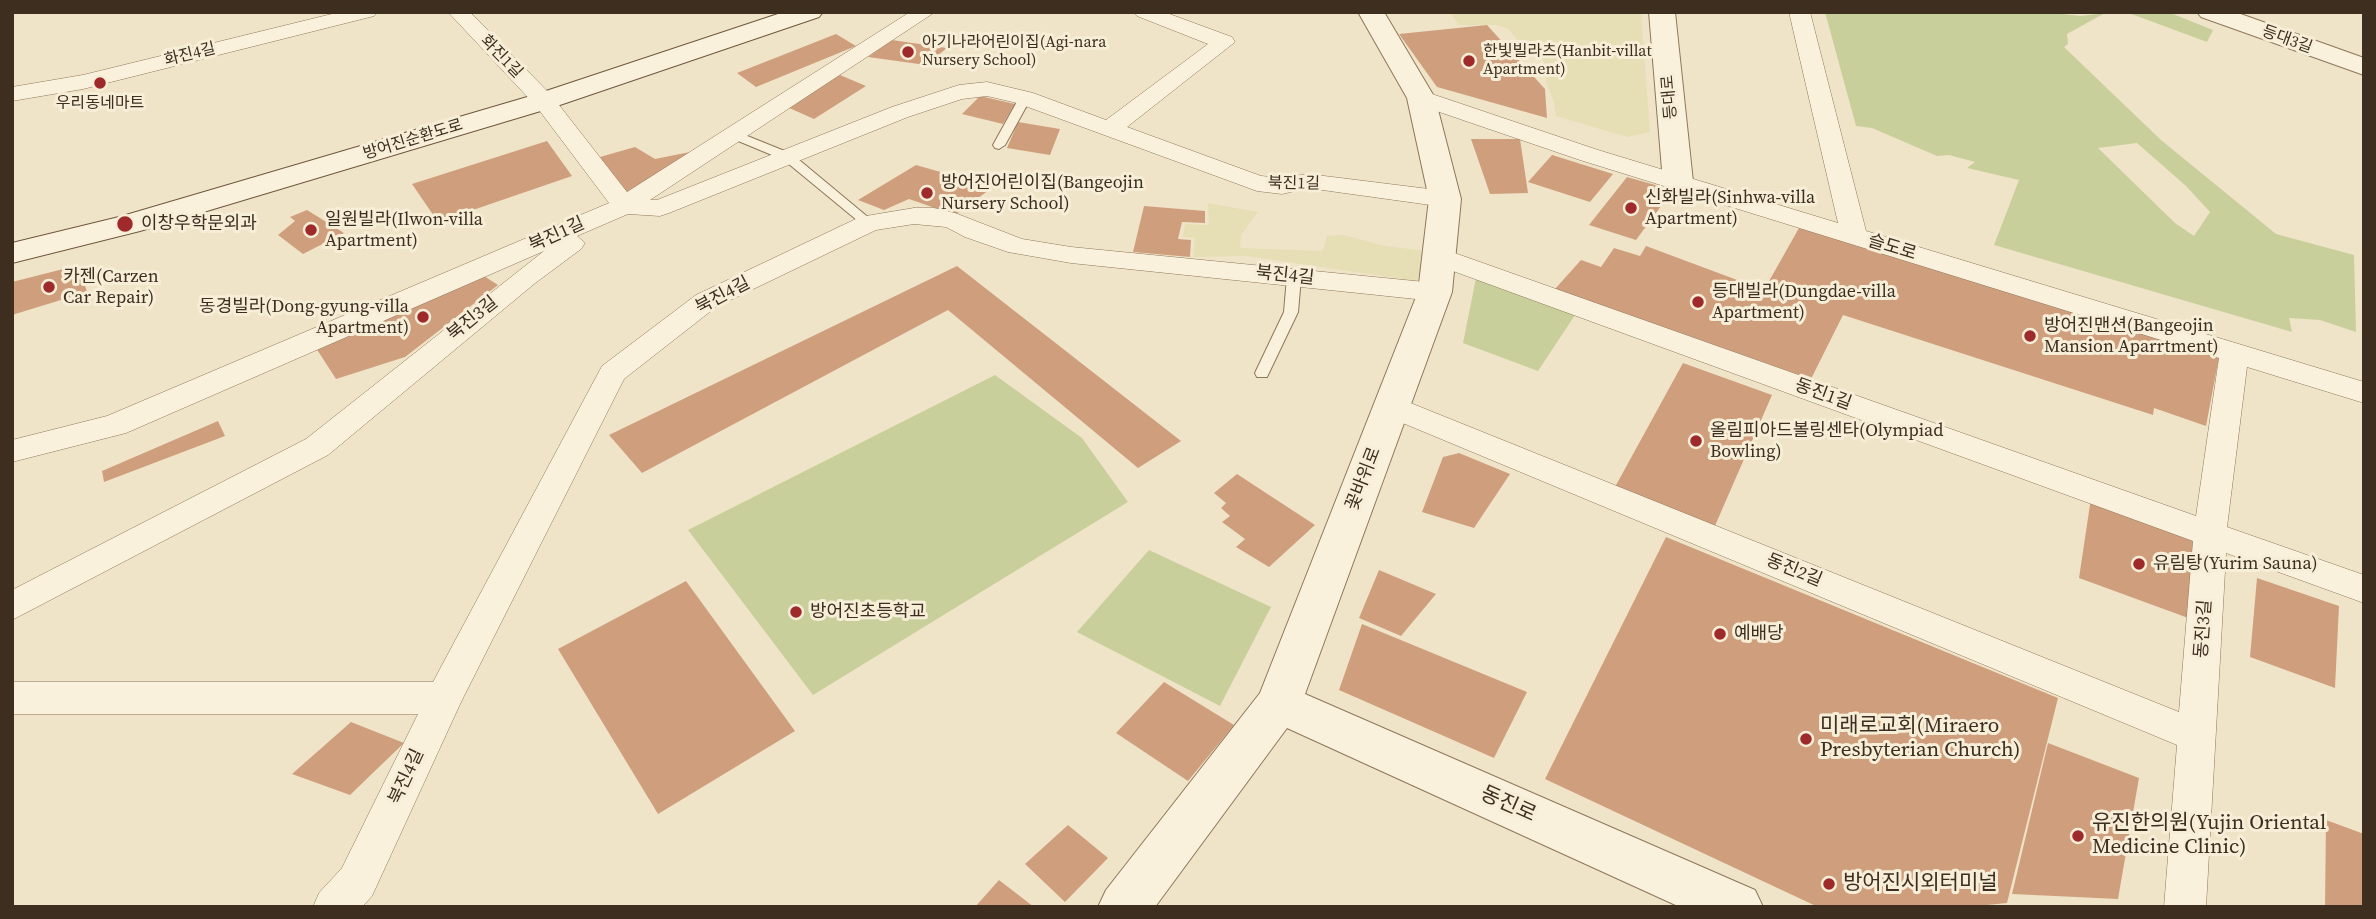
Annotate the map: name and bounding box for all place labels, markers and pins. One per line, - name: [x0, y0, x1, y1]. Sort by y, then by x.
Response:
- place label: 아기나라어린이집(Agi-nara Nursery School): [922, 33, 1106, 71]
- place label: 한빛빌라츠(Hanbit-villat Apartment): [1483, 42, 1652, 80]
- marker: 아기나라어린이집(Agi-nara Nursery School): [900, 44, 916, 60]
- marker: 한빛빌라츠(Hanbit-villat Apartment): [1461, 53, 1477, 69]
- marker: 우리동네마트: [92, 75, 108, 91]
- place label: 우리동네마트: [56, 94, 144, 114]
- place label: 방어진어린이집(Bangeojin Nursery School): [941, 172, 1144, 214]
- marker: 방어진어린이집(Bangeojin Nursery School): [919, 185, 935, 201]
- place label: 신화빌라(Sinhwa-villa Apartment): [1645, 187, 1815, 230]
- marker: 신화빌라(Sinhwa-villa Apartment): [1623, 200, 1639, 216]
- place label: 일원빌라(Ilwon-villa Apartment): [325, 209, 483, 252]
- place label: 이창우학문외과: [141, 213, 257, 235]
- marker: 이창우학문외과: [115, 214, 135, 234]
- marker: 일원빌라(Ilwon-villa Apartment): [303, 222, 319, 238]
- place label: 카젠(Carzen Car Repair): [63, 266, 159, 308]
- marker: 카젠(Carzen Car Repair): [41, 279, 57, 295]
- place label: 등대빌라(Dungdae-villa Apartment): [1712, 281, 1896, 324]
- marker: 등대빌라(Dungdae-villa Apartment): [1690, 294, 1706, 310]
- place label: 동경빌라(Dong-gyung-villa Apartment): [199, 296, 409, 338]
- marker: 동경빌라(Dong-gyung-villa Apartment): [415, 309, 431, 325]
- place label: 방어진맨션(Bangeojin Mansion Aparrtment): [2044, 315, 2219, 358]
- marker: 방어진맨션(Bangeojin Mansion Aparrtment): [2022, 328, 2038, 344]
- place label: 올림피아드볼링센타(Olympiad Bowling): [1710, 420, 1943, 462]
- marker: 올림피아드볼링센타(Olympiad Bowling): [1688, 433, 1704, 449]
- place label: 유림탕(Yurim Sauna): [2153, 553, 2318, 575]
- marker: 유림탕(Yurim Sauna): [2131, 556, 2147, 572]
- place label: 방어진초등학교: [810, 601, 926, 623]
- marker: 방어진초등학교: [788, 604, 804, 620]
- place label: 예배당: [1734, 623, 1784, 645]
- marker: 예배당: [1712, 626, 1728, 642]
- place label: 미래로교회(Miraero Presbyterian Church): [1820, 714, 2020, 764]
- marker: 미래로교회(Miraero Presbyterian Church): [1798, 731, 1814, 747]
- place label: 유진한의원(Yujin Oriental Medicine Clinic): [2092, 811, 2326, 861]
- marker: 유진한의원(Yujin Oriental Medicine Clinic): [2070, 828, 2086, 844]
- place label: 방어진시외터미널: [1843, 871, 1998, 897]
- marker: 방어진시외터미널: [1821, 876, 1837, 892]

